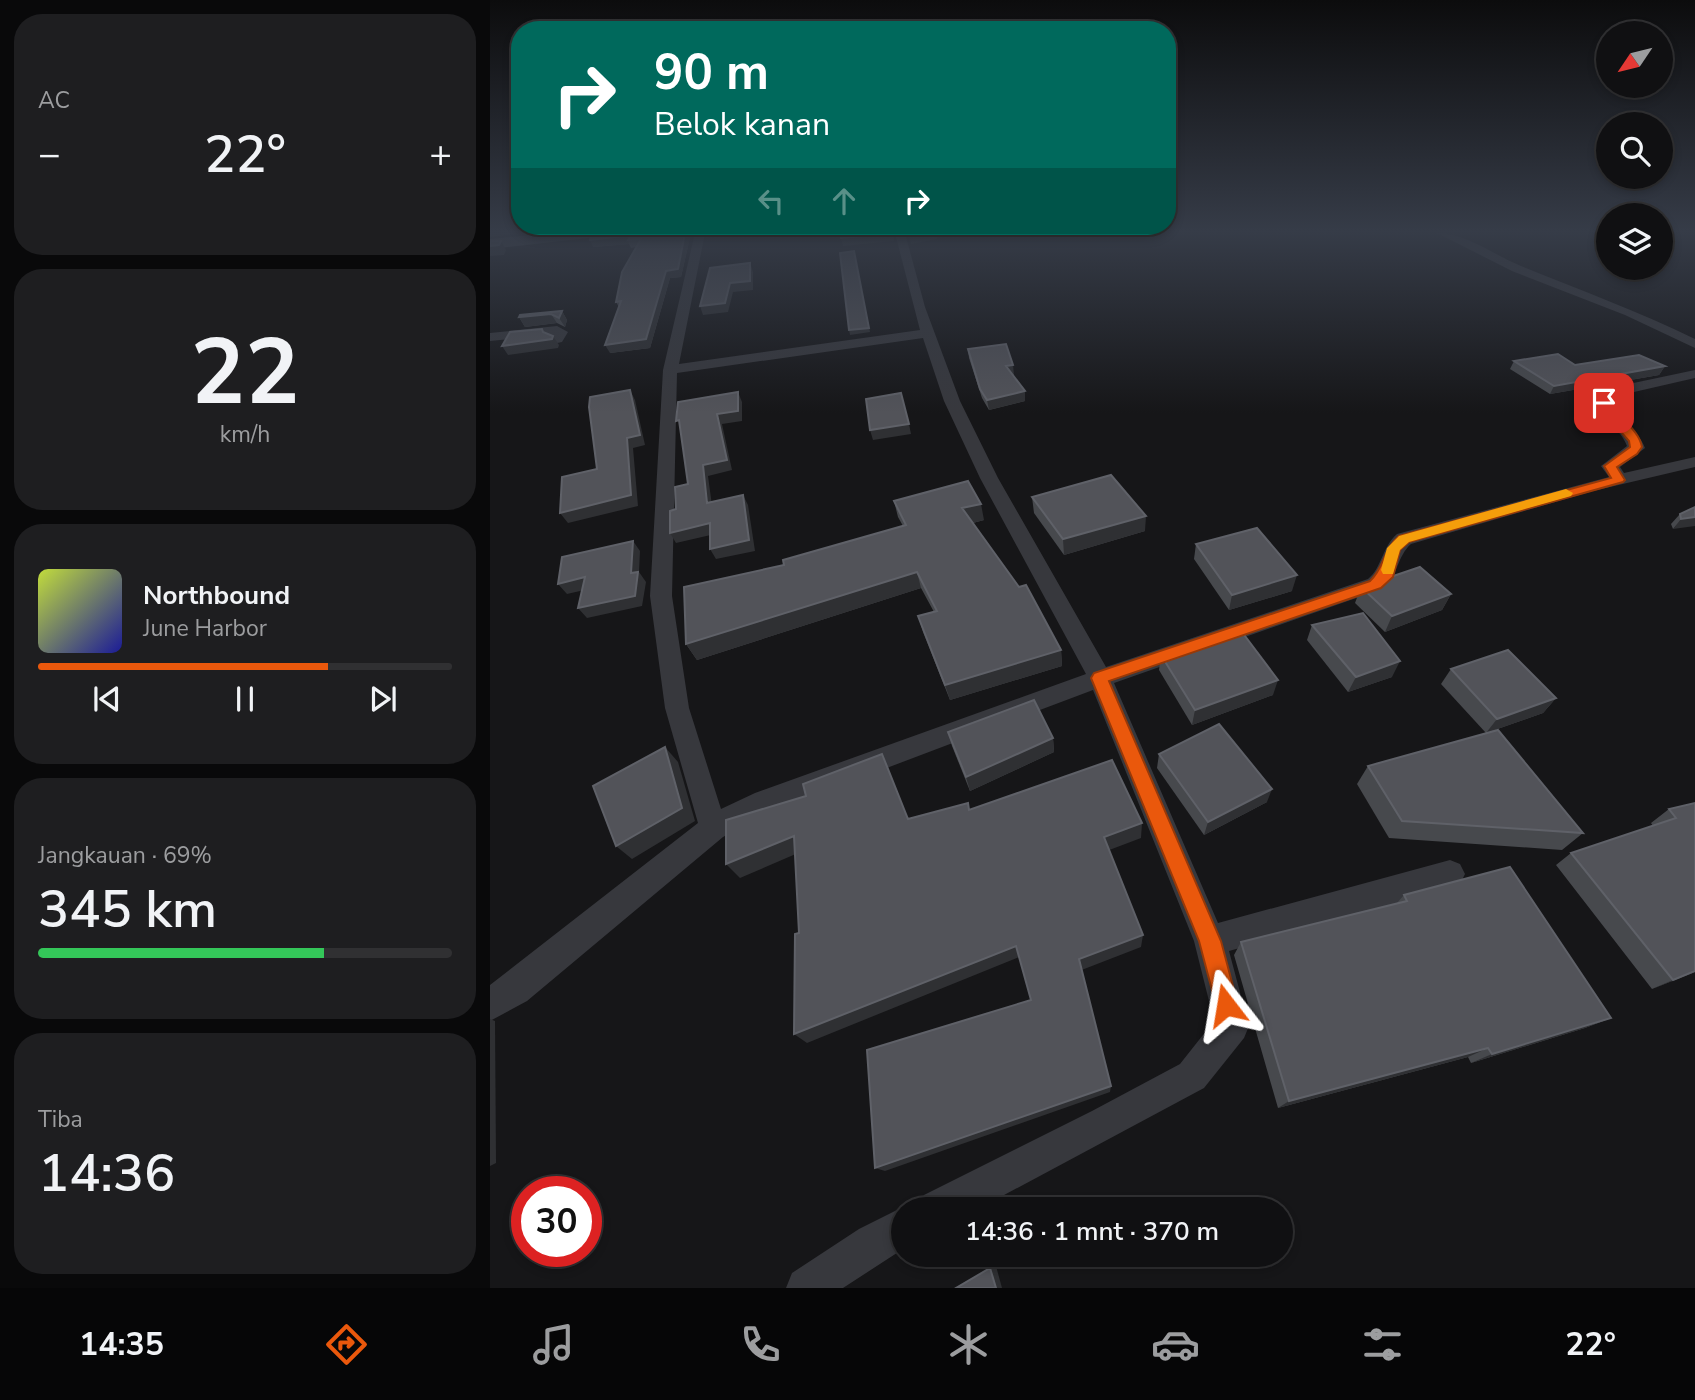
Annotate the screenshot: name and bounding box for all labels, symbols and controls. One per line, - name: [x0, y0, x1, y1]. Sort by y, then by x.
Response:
- north arrow: [1596, 21, 1673, 98]
- map controls: [1596, 21, 1673, 280]
- text: 90 m: [654, 39, 769, 106]
- icon: right: [539, 49, 630, 140]
- text: AC: [38, 85, 70, 116]
- text: Belok kanan: [654, 103, 830, 146]
- button: search: [1596, 112, 1673, 189]
- text: 22°: [204, 119, 286, 190]
- text: −: [38, 129, 61, 180]
- text: +: [429, 129, 452, 180]
- icon: left: [752, 182, 790, 220]
- icon: ahead: [825, 182, 863, 220]
- icon: right: [898, 182, 936, 220]
- button: layers: [1596, 203, 1673, 280]
- text: 22: [190, 311, 300, 435]
- pin: [1574, 373, 1634, 433]
- icon: arrive: [1585, 384, 1623, 422]
- text: km/h: [220, 419, 270, 450]
- text: Northbound: [143, 578, 290, 613]
- text: June Harbor: [143, 613, 267, 644]
- icon: previous: [88, 680, 126, 718]
- icon: pause: [226, 680, 264, 718]
- icon: next: [364, 680, 402, 718]
- text: Jangkauan · 69%: [38, 840, 212, 871]
- text: 345 km: [38, 874, 217, 945]
- position arrow: [1189, 968, 1263, 1042]
- text: Tiba: [38, 1104, 83, 1135]
- text: 14:36: [38, 1138, 175, 1209]
- speed limit sign: 30: [511, 1176, 602, 1267]
- text: 14:36 · 1 mnt · 370 m: [965, 1214, 1219, 1249]
- icon: directions: [322, 1320, 371, 1369]
- icon: music: [529, 1320, 578, 1369]
- icon: phone: [736, 1320, 785, 1369]
- icon: climate: [944, 1320, 993, 1369]
- icon: car: [1151, 1320, 1200, 1369]
- icon: filters: [1358, 1320, 1407, 1369]
- text: 14:35: [79, 1323, 164, 1366]
- text: 22°: [1565, 1323, 1616, 1366]

